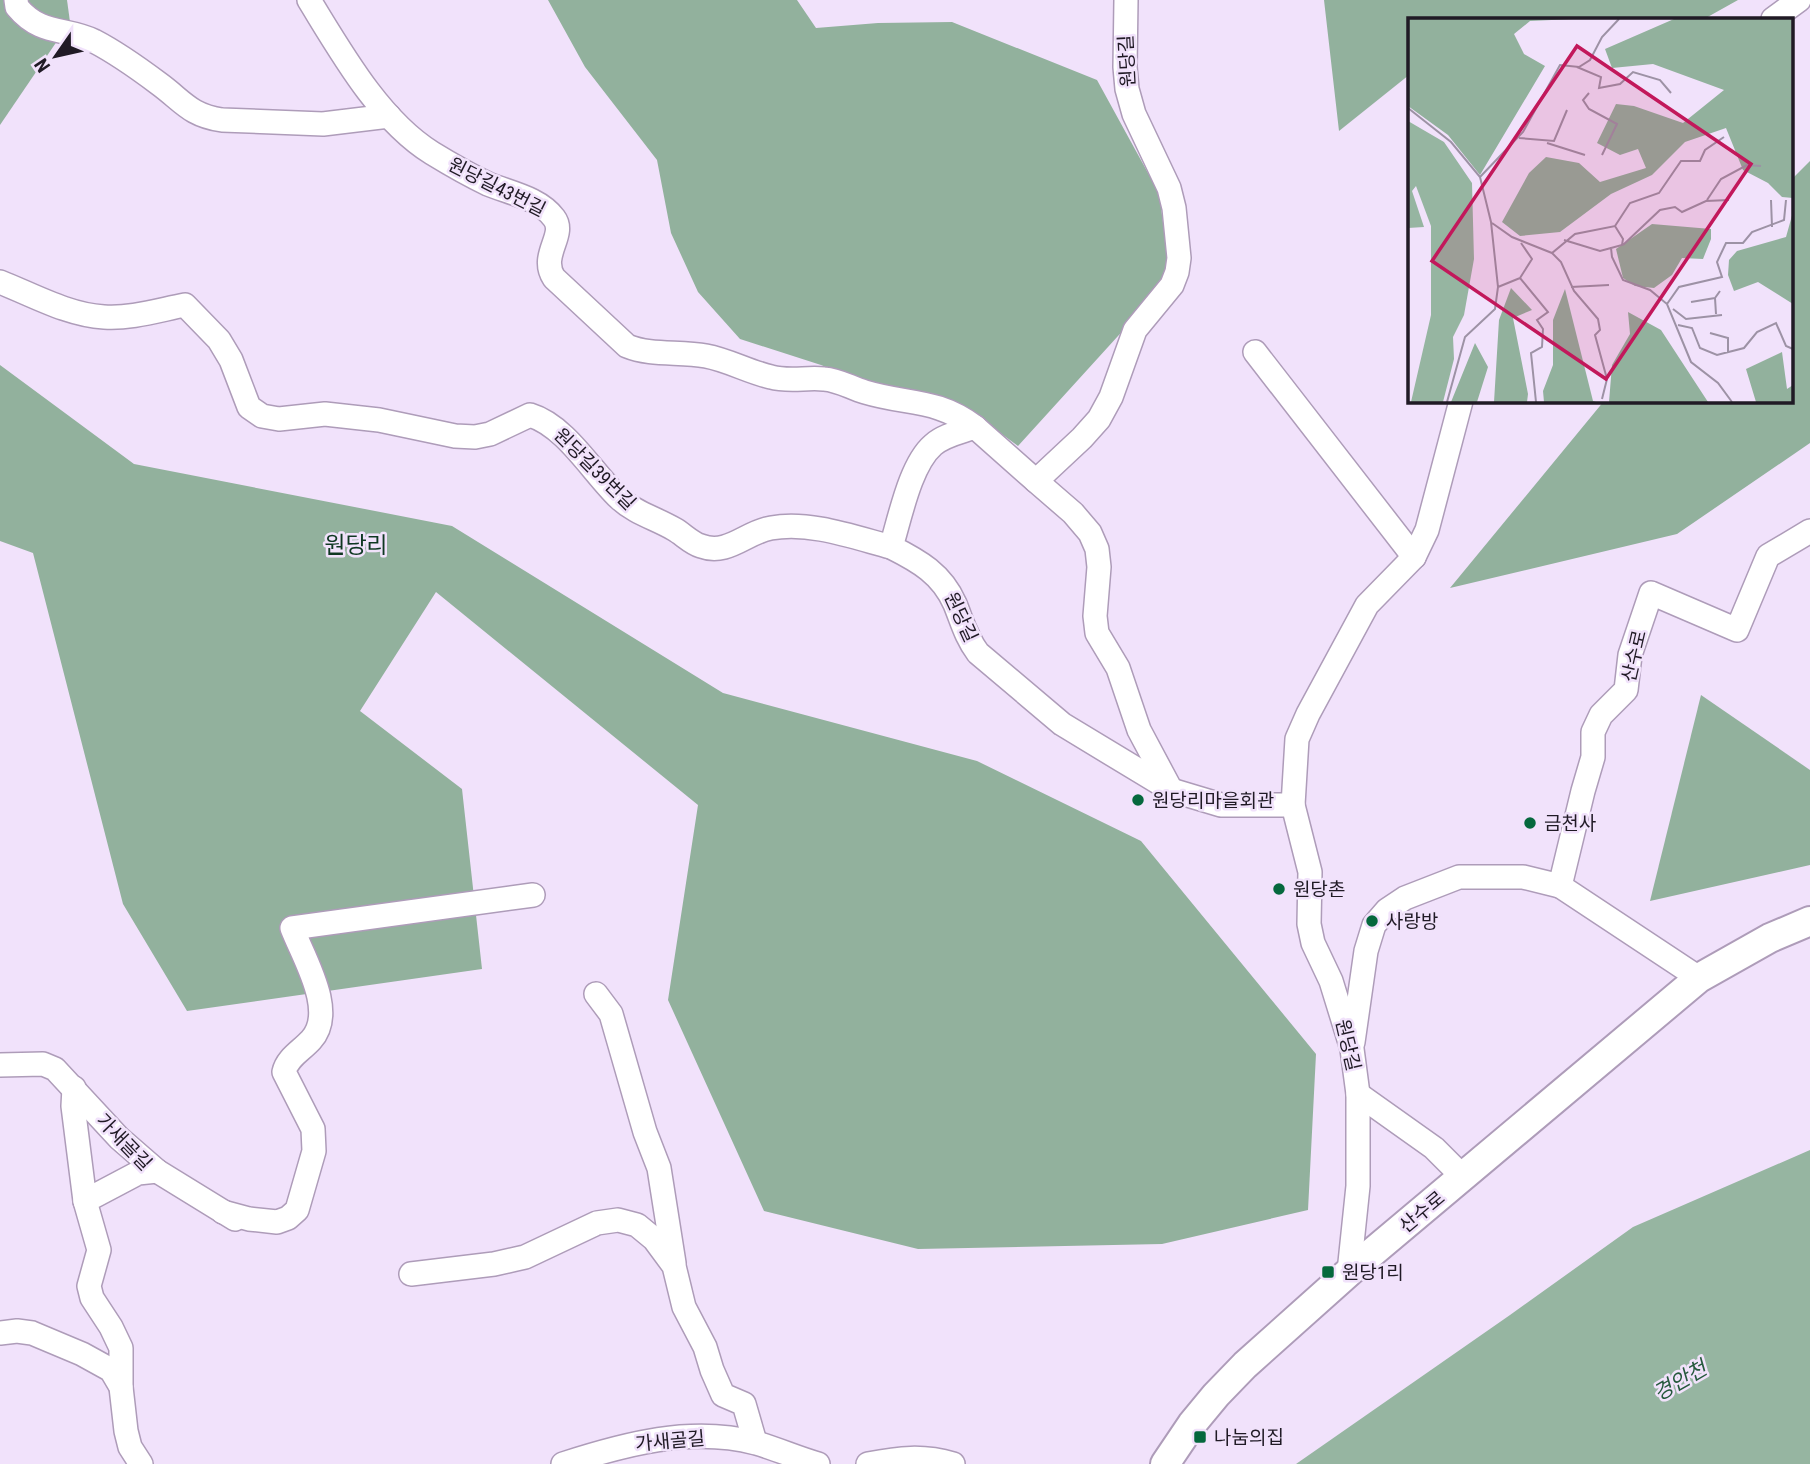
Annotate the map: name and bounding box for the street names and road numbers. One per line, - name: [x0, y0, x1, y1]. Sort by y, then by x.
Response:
- street label: 원당길: [1114, 34, 1140, 88]
- street label: 원당길43번길: [444, 153, 550, 221]
- street label: 원당길39번길: [549, 423, 641, 515]
- street label: 원당길: [939, 588, 983, 646]
- street label: 산수로: [1617, 628, 1651, 684]
- street label: 원당길: [1331, 1017, 1365, 1073]
- street label: 가새골길: [91, 1109, 157, 1175]
- street label: 산수로: [1395, 1186, 1449, 1238]
- street label: 가새골길: [634, 1426, 706, 1456]

